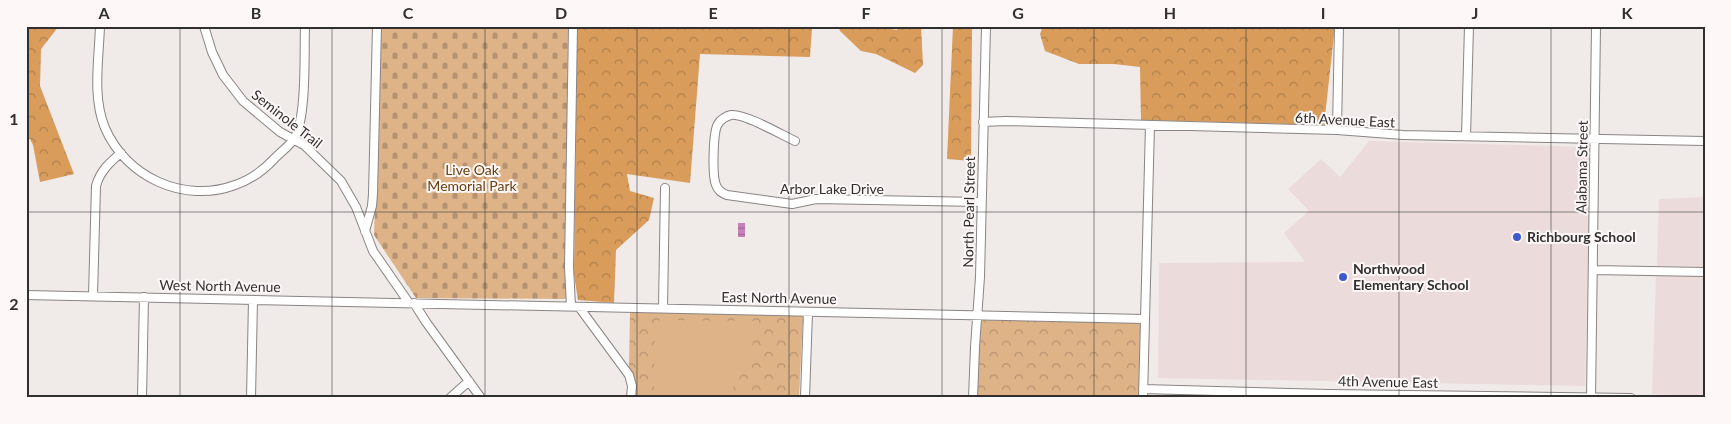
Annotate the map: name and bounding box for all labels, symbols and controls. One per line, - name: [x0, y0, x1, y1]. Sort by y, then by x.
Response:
- text: A: [97, 3, 110, 22]
- text: B: [251, 3, 261, 22]
- text: C: [403, 3, 414, 22]
- text: D: [555, 3, 567, 22]
- text: E: [708, 3, 718, 22]
- text: F: [861, 3, 871, 22]
- text: G: [1012, 3, 1024, 22]
- text: H: [1164, 3, 1176, 22]
- text: I: [1321, 3, 1325, 22]
- text: J: [1472, 3, 1478, 22]
- text: K: [1622, 3, 1634, 22]
- street label: Seminole Trail: [249, 86, 326, 151]
- street label: 6th Avenue East: [1295, 108, 1395, 131]
- text: 1: [9, 109, 19, 128]
- street label: Alabama Street: [1572, 120, 1591, 214]
- street label: North Pearl Street: [959, 156, 978, 268]
- park label: Live Oak Memorial Park: [427, 161, 518, 194]
- street label: Arbor Lake Drive: [780, 180, 884, 197]
- place label: Richbourg School: [1527, 228, 1636, 245]
- marker: Richbourg School: [1511, 231, 1523, 243]
- place label: Northwood Elementary School: [1353, 260, 1469, 293]
- marker: Northwood Elementary School: [1337, 271, 1349, 283]
- street label: West North Avenue: [159, 276, 281, 295]
- street label: East North Avenue: [721, 288, 837, 307]
- text: 2: [9, 294, 19, 313]
- street label: 4th Avenue East: [1338, 372, 1438, 391]

